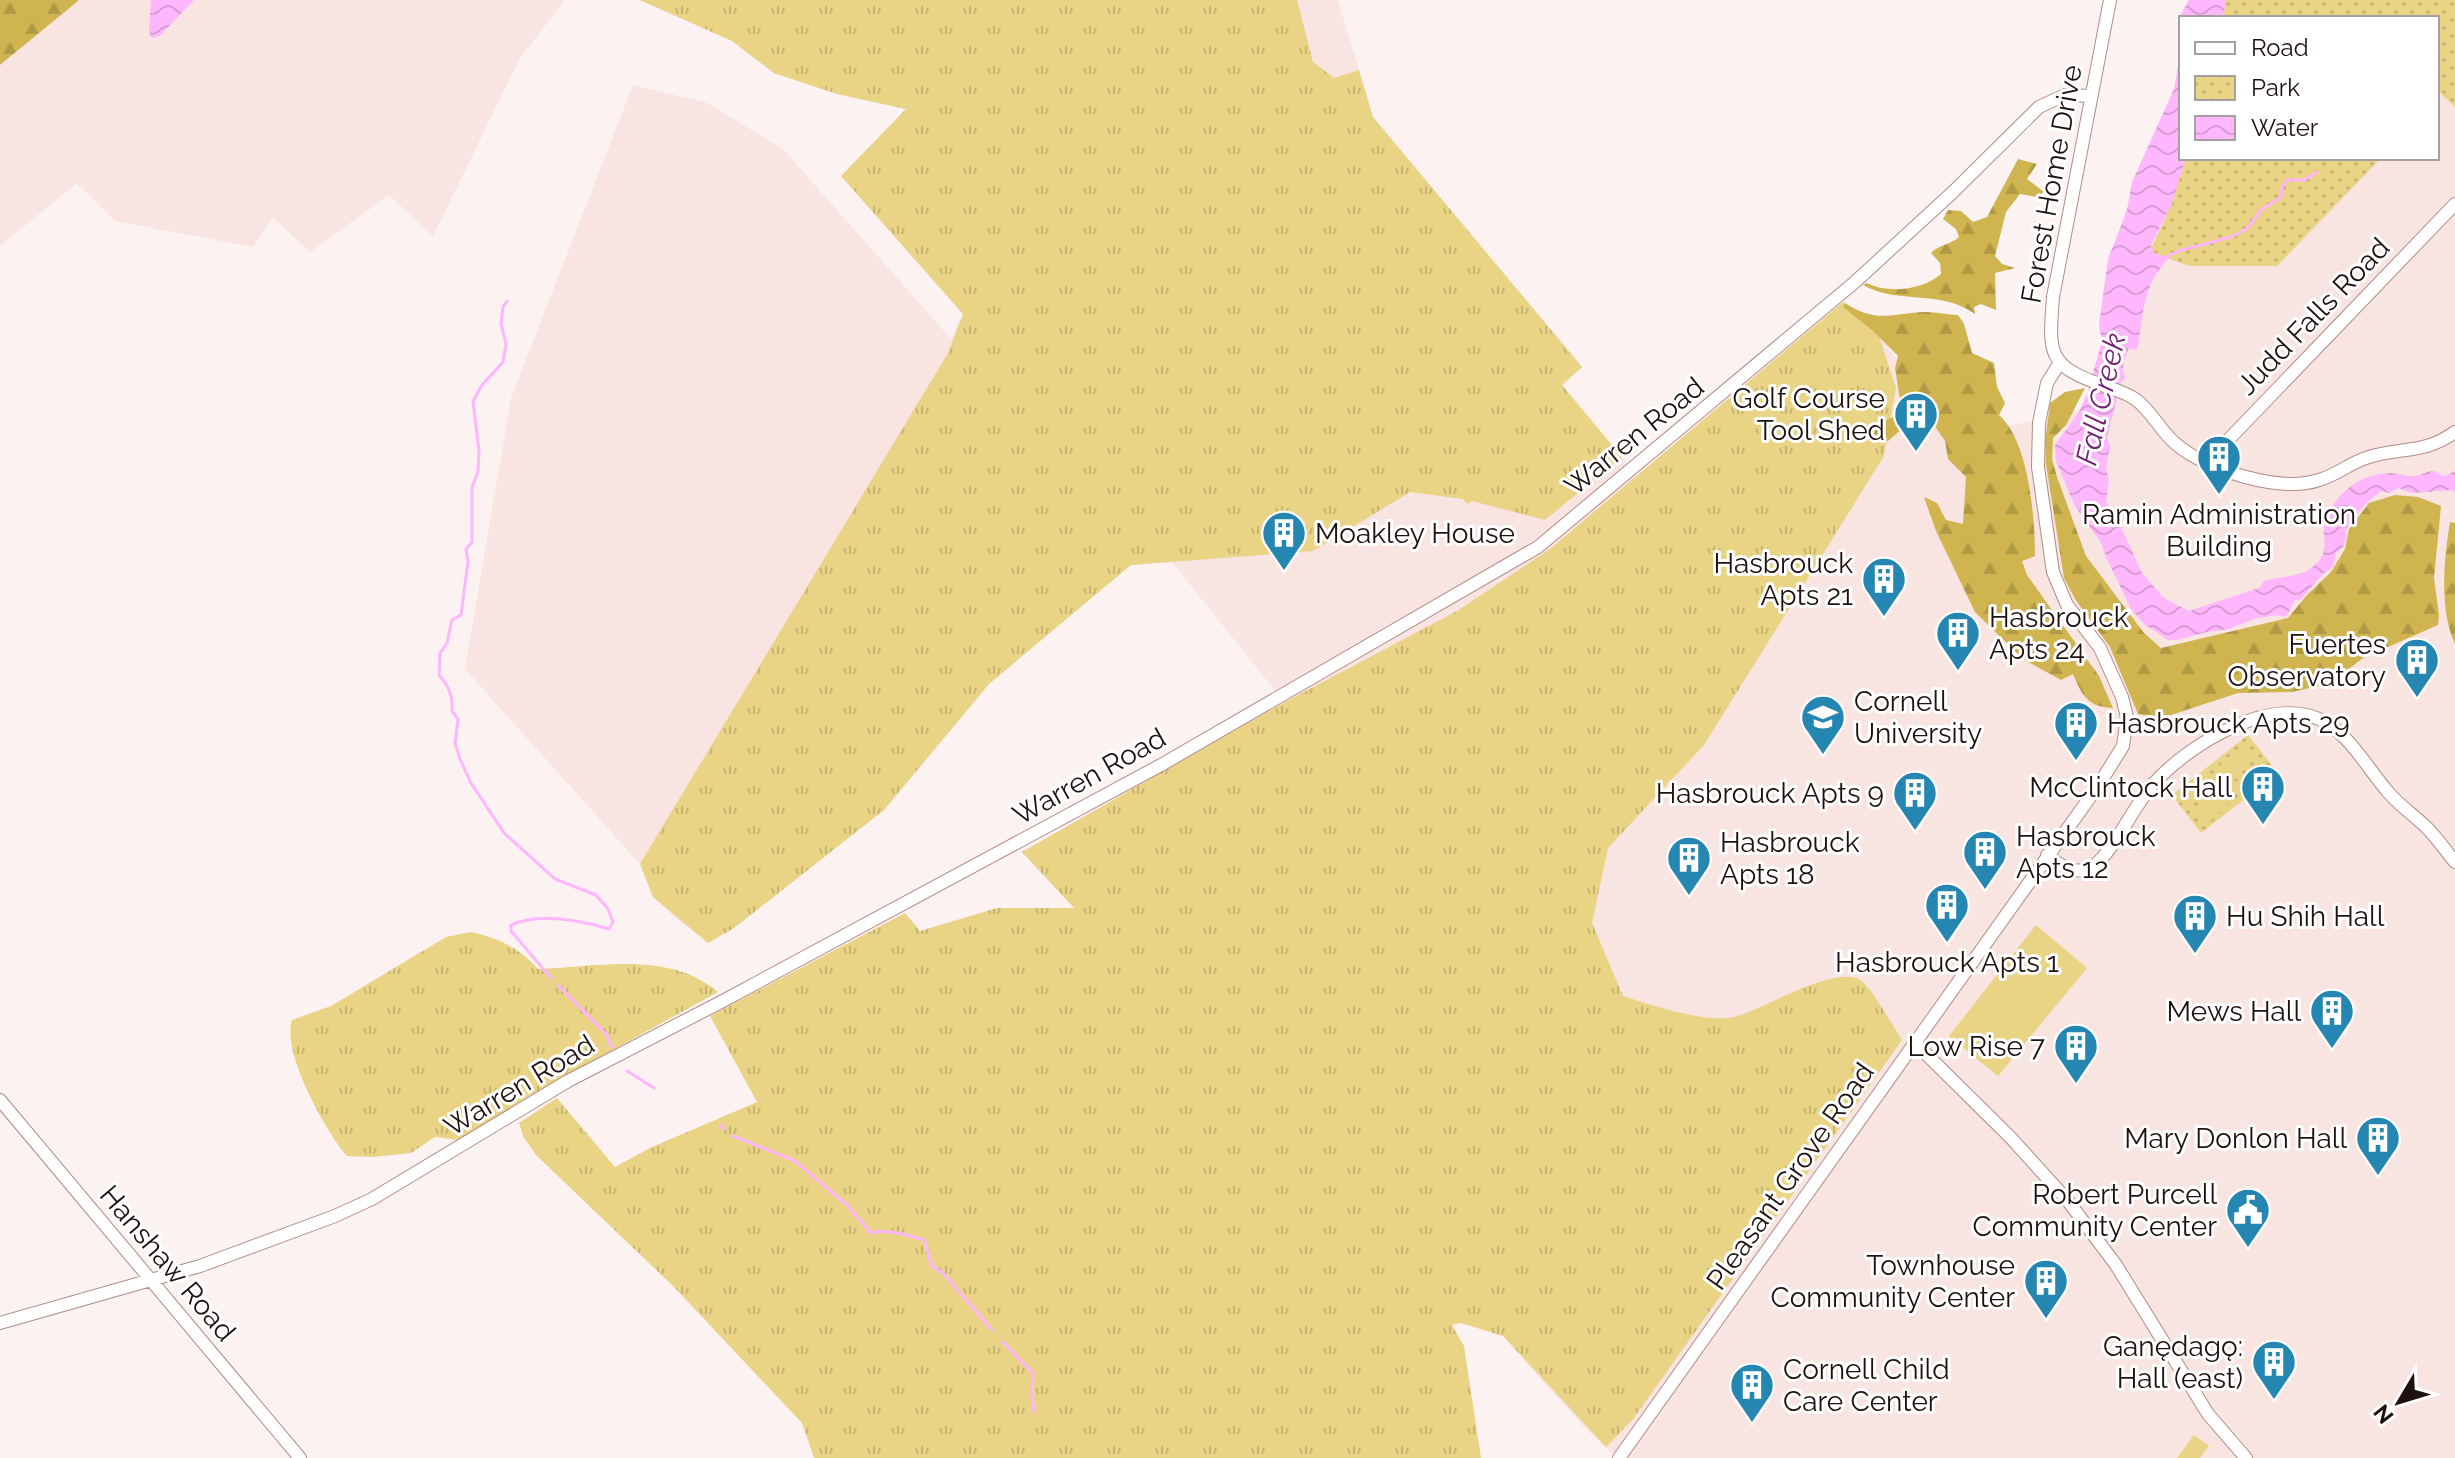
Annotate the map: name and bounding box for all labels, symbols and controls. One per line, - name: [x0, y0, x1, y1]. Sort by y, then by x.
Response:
- legend: [2179, 16, 2439, 160]
- text: Road: [2251, 33, 2309, 62]
- street label: Forest Home Drive: [2014, 62, 2089, 306]
- text: Park: [2251, 73, 2300, 102]
- text: Water: [2251, 113, 2319, 142]
- street label: Judd Falls Road: [2230, 231, 2396, 402]
- water label: Fall Creek: [2068, 329, 2133, 468]
- street label: Warren Road: [1558, 370, 1711, 502]
- place label: Golf Course Tool Shed: [1733, 382, 1885, 447]
- building icon: Golf Course Tool Shed: [1892, 390, 1940, 453]
- building icon: Ramin Administration Building: [2195, 433, 2243, 496]
- place label: Ramin Administration Building: [2082, 498, 2356, 563]
- building icon: Moakley House: [1260, 509, 1308, 572]
- place label: Moakley House: [1315, 517, 1515, 550]
- place label: Hasbrouck Apts 21: [1714, 547, 1853, 612]
- building icon: Hasbrouck Apts 21: [1860, 555, 1908, 618]
- place label: Hasbrouck Apts 24: [1989, 601, 2129, 666]
- building icon: Hasbrouck Apts 24: [1934, 609, 1982, 672]
- place label: Fuertes Observatory: [2227, 628, 2386, 693]
- building icon: Fuertes Observatory: [2393, 636, 2441, 699]
- place label: Cornell University: [1854, 685, 1982, 750]
- school or university icon: Cornell University: [1799, 693, 1847, 756]
- building icon: Hasbrouck Apts 29: [2052, 699, 2100, 762]
- place label: Hasbrouck Apts 29: [2107, 707, 2350, 740]
- street label: Warren Road: [1007, 721, 1171, 832]
- building icon: McClintock Hall: [2239, 763, 2287, 826]
- building icon: Hasbrouck Apts 9: [1891, 769, 1939, 832]
- place label: McClintock Hall: [2029, 771, 2232, 804]
- place label: Hasbrouck Apts 9: [1656, 777, 1884, 810]
- place label: Hasbrouck Apts 12: [2016, 820, 2156, 885]
- place label: Hasbrouck Apts 18: [1720, 826, 1860, 891]
- building icon: Hasbrouck Apts 12: [1961, 828, 2009, 891]
- building icon: Hasbrouck Apts 18: [1665, 834, 1713, 897]
- building icon: Hasbrouck Apts 1: [1923, 881, 1971, 944]
- building icon: Hu Shih Hall: [2171, 892, 2219, 955]
- place label: Hu Shih Hall: [2226, 900, 2385, 933]
- place label: Hasbrouck Apts 1: [1835, 946, 2059, 979]
- building icon: Mews Hall: [2308, 987, 2356, 1050]
- place label: Mews Hall: [2167, 995, 2301, 1028]
- building icon: Low Rise 7: [2052, 1022, 2100, 1085]
- street label: Warren Road: [438, 1028, 600, 1143]
- place label: Low Rise 7: [1907, 1030, 2045, 1063]
- street label: Pleasant Grove Road: [1700, 1057, 1881, 1296]
- building icon: Mary Donlon Hall: [2354, 1114, 2402, 1177]
- place label: Mary Donlon Hall: [2124, 1122, 2347, 1155]
- place label: Robert Purcell Community Center: [1972, 1178, 2217, 1243]
- street label: Hanshaw Road: [93, 1179, 242, 1348]
- public building icon: Robert Purcell Community Center: [2224, 1186, 2272, 1249]
- place label: Townhouse Community Center: [1770, 1249, 2015, 1314]
- building icon: Townhouse Community Center: [2022, 1257, 2070, 1320]
- place label: Ganędagǫ: Hall (east): [2103, 1330, 2243, 1395]
- building icon: Ganędagǫ: Hall (east): [2250, 1338, 2298, 1401]
- place label: Cornell Child Care Center: [1783, 1353, 1950, 1418]
- building icon: Cornell Child Care Center: [1728, 1361, 1776, 1424]
- north arrow: [2359, 1362, 2439, 1442]
- text: N: [2368, 1400, 2399, 1429]

